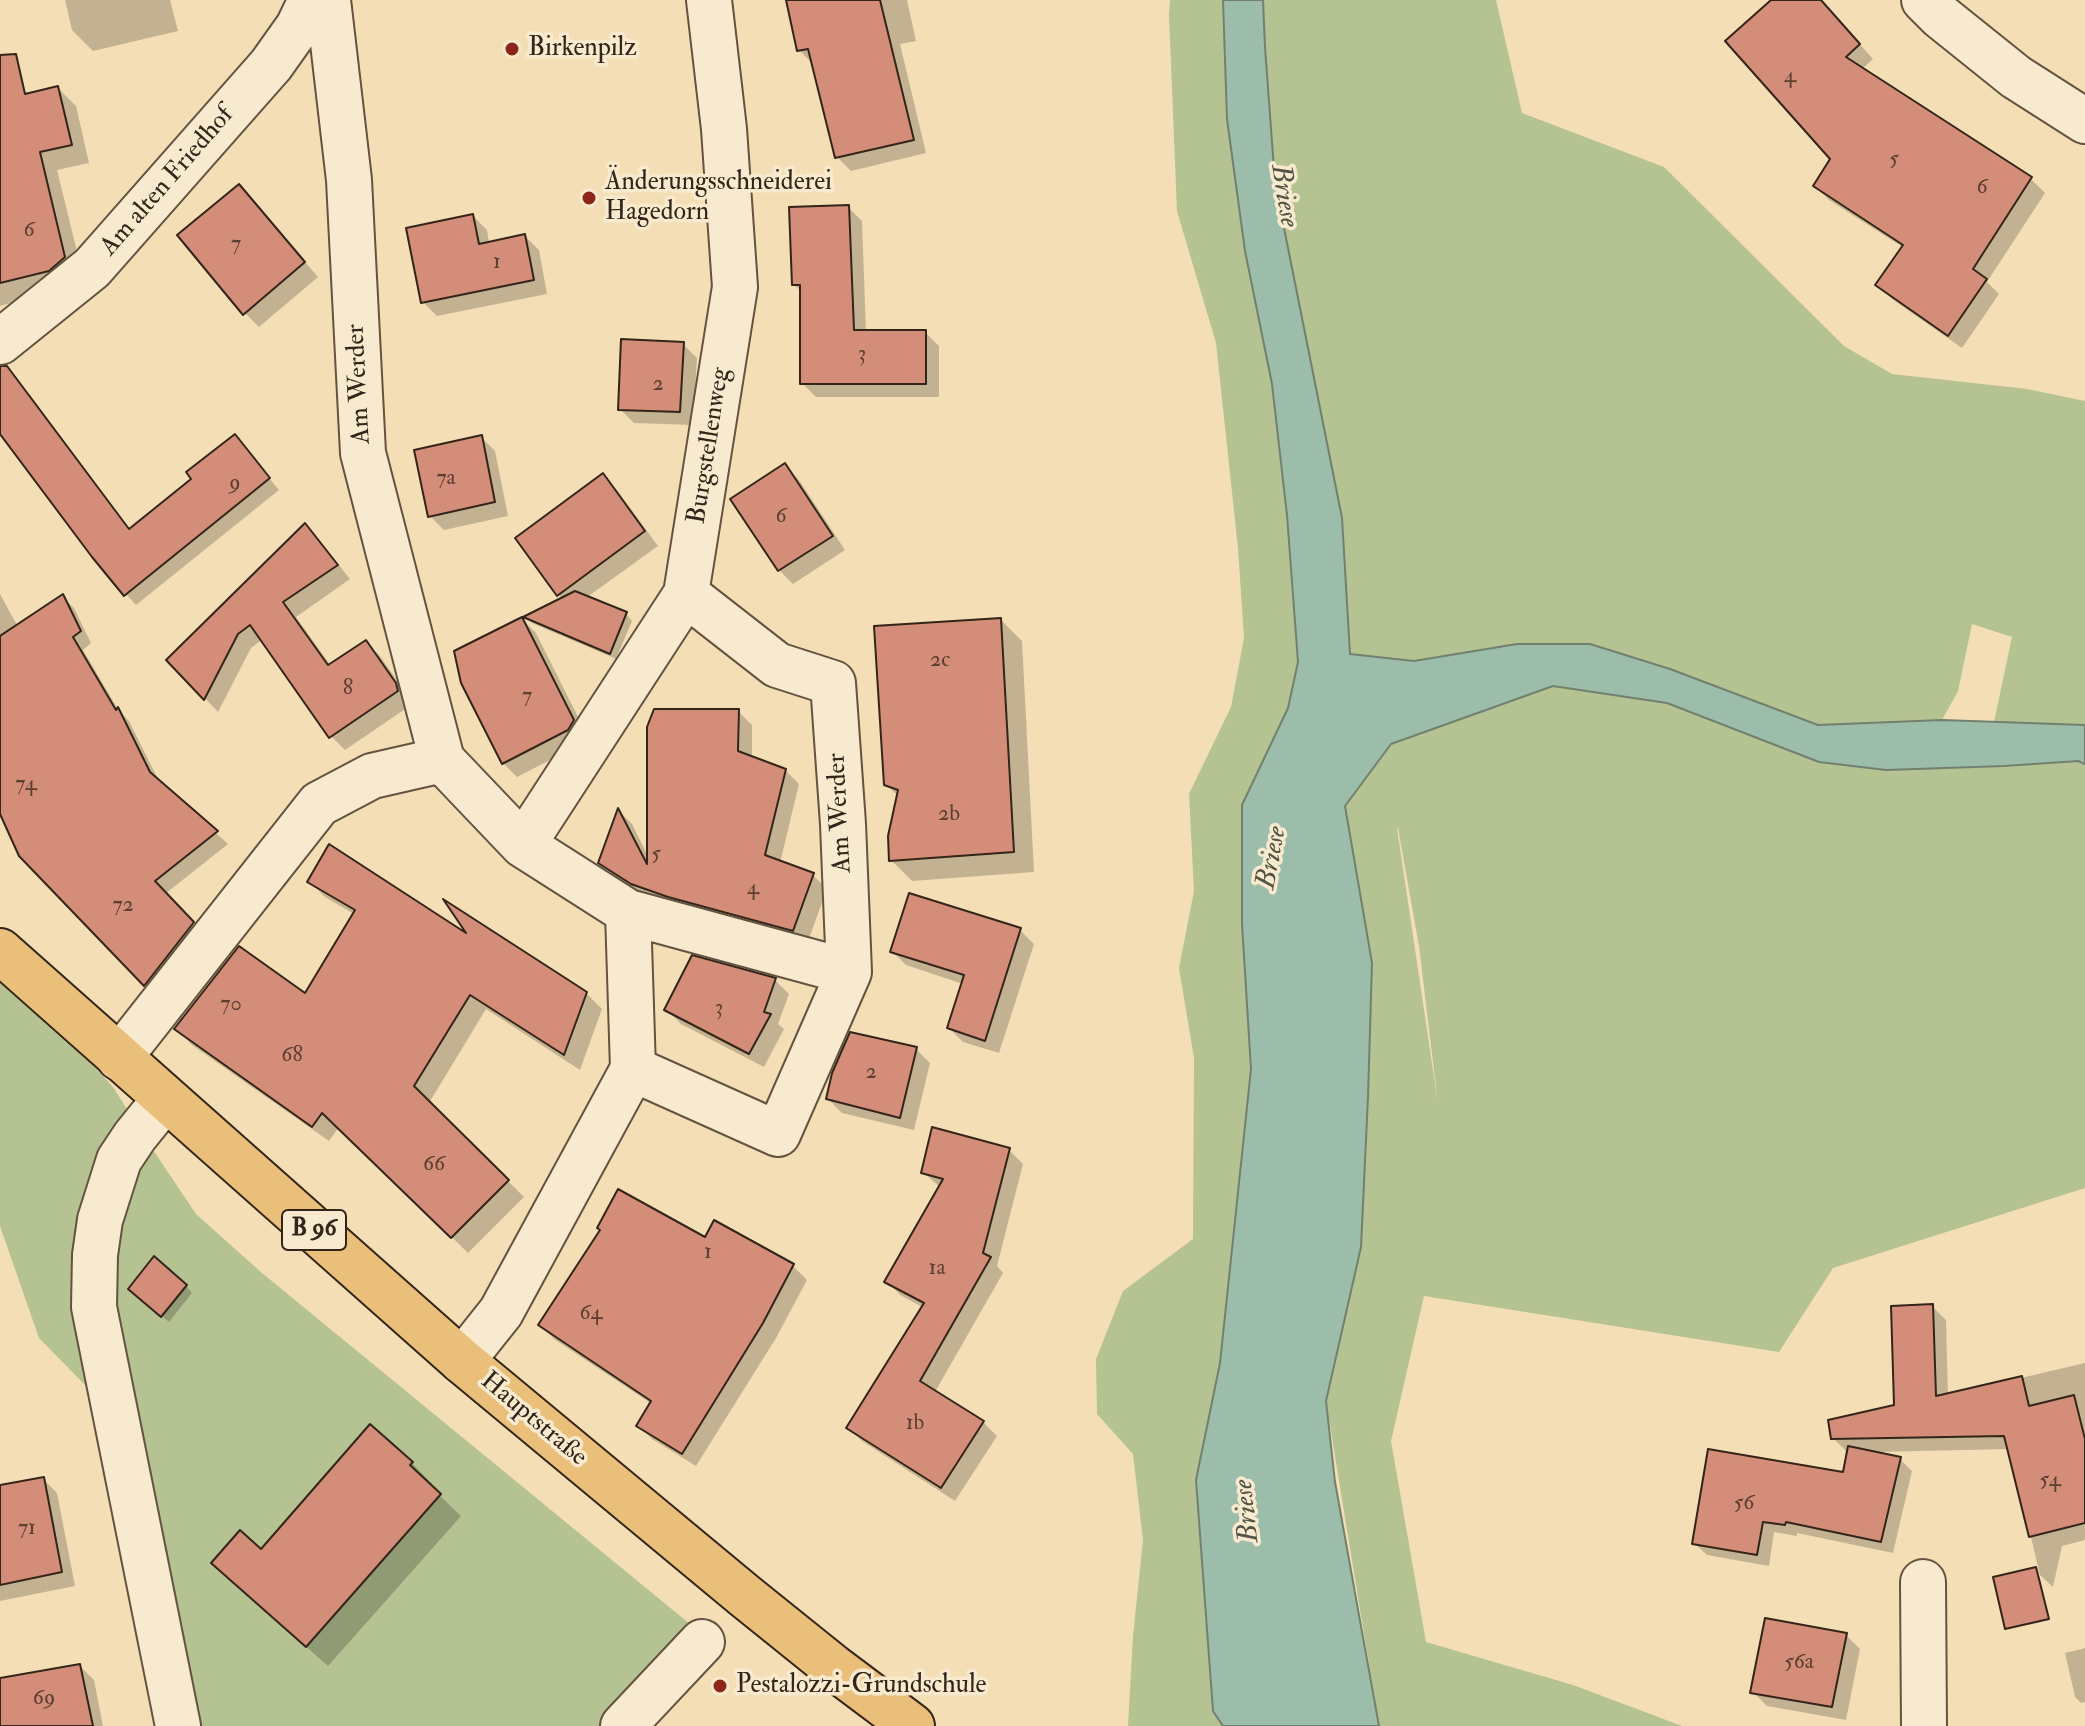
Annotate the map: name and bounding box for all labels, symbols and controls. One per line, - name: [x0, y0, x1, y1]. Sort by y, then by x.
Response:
- place label: Birkenpilz: [528, 33, 637, 65]
- marker: Birkenpilz: [503, 40, 521, 58]
- house number: 4: [1784, 64, 1796, 90]
- street label: Am alten Friedhof: [95, 101, 241, 263]
- house number: 5: [1889, 147, 1899, 173]
- water label: Briese: [1261, 162, 1305, 230]
- place label: Änderungsschneiderei Hagedorn: [605, 167, 832, 228]
- house number: 6: [1976, 175, 1988, 201]
- marker: Änderungsschneiderei Hagedorn: [580, 189, 598, 207]
- house number: 6: [23, 218, 35, 244]
- house number: 7: [231, 232, 241, 258]
- house number: 1: [493, 250, 501, 276]
- street label: Am Werder: [341, 323, 379, 445]
- house number: 3: [858, 342, 866, 368]
- street label: Burgstellenweg: [682, 366, 738, 526]
- house number: 2: [652, 372, 664, 398]
- house number: 7a: [436, 466, 456, 492]
- house number: 9: [229, 471, 241, 497]
- house number: 6: [775, 504, 787, 530]
- house number: 2c: [930, 648, 950, 674]
- house number: 8: [343, 676, 353, 702]
- house number: 7: [522, 684, 532, 710]
- street label: Am Werder: [822, 752, 860, 874]
- house number: 74: [15, 772, 37, 798]
- house number: 2b: [938, 802, 960, 828]
- water label: Briese: [1251, 824, 1295, 892]
- house number: 5: [651, 842, 661, 868]
- house number: 4: [747, 876, 759, 902]
- house number: 72: [112, 893, 134, 919]
- house number: 70: [220, 992, 242, 1018]
- house number: 3: [715, 996, 723, 1022]
- house number: 68: [281, 1043, 303, 1069]
- house number: 2: [865, 1060, 877, 1086]
- house number: 66: [423, 1152, 445, 1178]
- road number: B 96: [282, 1210, 346, 1250]
- house number: 1: [704, 1240, 712, 1266]
- house number: 1a: [929, 1256, 945, 1282]
- house number: 64: [580, 1301, 602, 1327]
- street label: Hauptstraße: [473, 1366, 593, 1474]
- house number: 1b: [906, 1411, 924, 1437]
- house number: 54: [2040, 1468, 2060, 1494]
- water label: Briese: [1228, 1478, 1268, 1544]
- house number: 56: [1734, 1491, 1754, 1517]
- house number: 71: [18, 1516, 36, 1542]
- house number: 56a: [1784, 1650, 1814, 1676]
- place label: Pestalozzi-Grundschule: [736, 1670, 986, 1702]
- marker: Pestalozzi-Grundschule: [711, 1677, 729, 1695]
- house number: 69: [33, 1686, 55, 1712]

